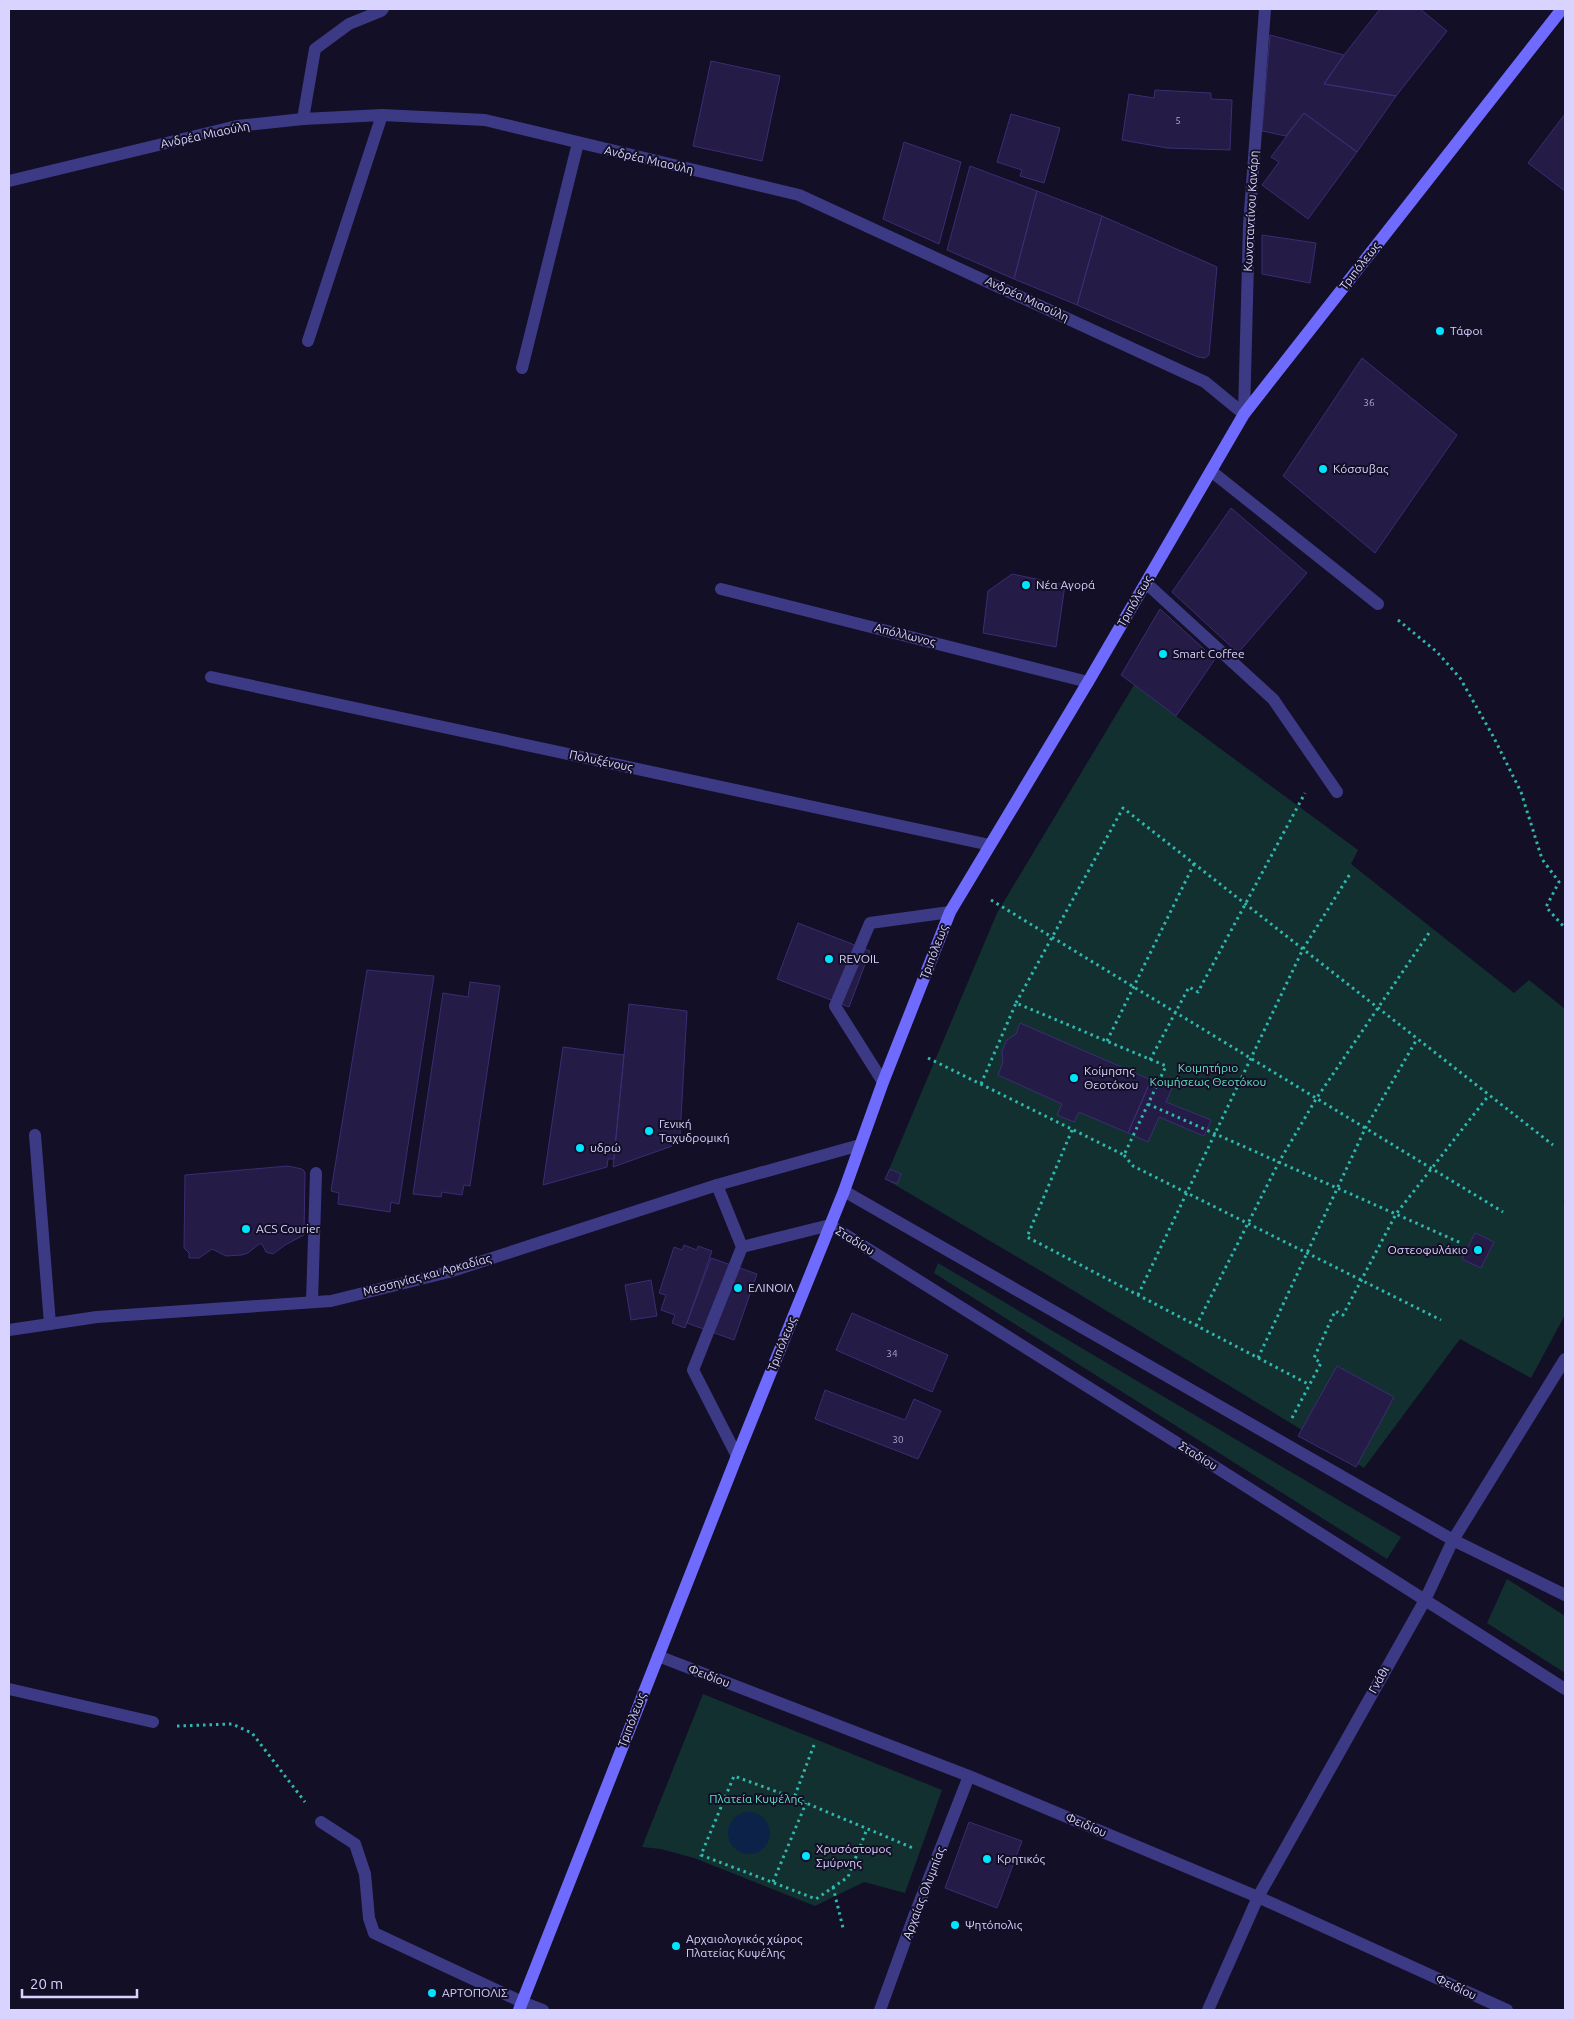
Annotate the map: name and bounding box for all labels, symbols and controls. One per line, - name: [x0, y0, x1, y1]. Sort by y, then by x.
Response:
- house number: 5: [1175, 115, 1181, 126]
- street label: Ανδρέα Μιαούλη: [159, 119, 251, 150]
- street label: Ανδρέα Μιαούλη: [603, 143, 695, 176]
- street label: Κωνσταντίνου Κανάρη: [1241, 150, 1260, 272]
- street label: Τριπόλεως: [1337, 239, 1384, 293]
- street label: Ανδρέα Μιαούλη: [983, 273, 1071, 324]
- place label: Τάφοι: [1450, 324, 1483, 337]
- marker: Τάφοι: [1434, 325, 1446, 337]
- house number: 36: [1363, 397, 1375, 408]
- place label: Κόσσυβας: [1333, 462, 1389, 476]
- marker: Κόσσυβας: [1317, 463, 1329, 475]
- street label: Τριπόλεως: [1115, 572, 1156, 629]
- place label: Νέα Αγορά: [1036, 578, 1095, 591]
- marker: Νέα Αγορά: [1020, 579, 1032, 591]
- street label: Απόλλωνος: [873, 621, 937, 649]
- place label: Smart Coffee: [1173, 647, 1245, 660]
- marker: Smart Coffee: [1157, 648, 1169, 660]
- street label: Πολυξένους: [568, 747, 635, 775]
- street label: Τριπόλεως: [917, 922, 951, 981]
- place label: REVOIL: [839, 952, 879, 965]
- marker: REVOIL: [823, 953, 835, 965]
- park label: Κοιμητήριο Κοιμήσεως Θεοτόκου: [1150, 1061, 1266, 1089]
- place label: Κοίμησης Θεοτόκου: [1084, 1064, 1138, 1091]
- marker: Κοίμησης Θεοτόκου: [1068, 1072, 1080, 1084]
- place label: Γενική Ταχυδρομική: [659, 1117, 730, 1144]
- marker: Γενική Ταχυδρομική: [643, 1125, 655, 1137]
- place label: υδρώ: [590, 1141, 621, 1154]
- marker: υδρώ: [574, 1142, 586, 1154]
- place label: ACS Courier: [256, 1222, 321, 1235]
- marker: ACS Courier: [240, 1223, 252, 1235]
- street label: Σταδίου: [834, 1224, 877, 1257]
- place label: Οστεοφυλάκιο: [1388, 1243, 1468, 1256]
- marker: Οστεοφυλάκιο: [1472, 1244, 1484, 1256]
- street label: Μεσσηνίας και Αρκαδίας: [361, 1251, 493, 1299]
- place label: ΕΛΙΝΟΙΛ: [748, 1281, 795, 1294]
- marker: ΕΛΙΝΟΙΛ: [732, 1282, 744, 1294]
- street label: Τριπόλεως: [765, 1314, 799, 1373]
- house number: 34: [886, 1348, 898, 1359]
- house number: 30: [892, 1434, 904, 1445]
- street label: Σταδίου: [1177, 1439, 1220, 1472]
- street label: Φειδίου: [687, 1662, 732, 1689]
- street label: Γνάθι: [1366, 1664, 1391, 1696]
- street label: Τριπόλεως: [615, 1690, 649, 1749]
- park label: Πλατεία Κυψέλης: [709, 1792, 803, 1806]
- street label: Φειδίου: [1064, 1810, 1109, 1839]
- place label: Χρυσόστομος Σμύρνης: [816, 1842, 891, 1870]
- street label: Αρχαίας Ολυμπίας: [900, 1844, 948, 1941]
- marker: Χρυσόστομος Σμύρνης: [800, 1850, 812, 1862]
- place label: Κρητικός: [997, 1852, 1046, 1866]
- marker: Κρητικός: [981, 1853, 993, 1865]
- place label: Ψητόπολις: [965, 1918, 1023, 1932]
- marker: Ψητόπολις: [949, 1919, 961, 1931]
- place label: Αρχαιολογικός χώρος Πλατείας Κυψέλης: [686, 1932, 803, 1960]
- marker: Αρχαιολογικός χώρος Πλατείας Κυψέλης: [670, 1940, 682, 1952]
- scale bar: [22, 1966, 138, 1998]
- street label: Φειδίου: [1434, 1971, 1479, 2002]
- text: 20 m: [30, 1975, 63, 1992]
- place label: ΑΡΤΟΠΟΛΙΣ: [442, 1986, 508, 1999]
- marker: ΑΡΤΟΠΟΛΙΣ: [426, 1987, 438, 1999]

